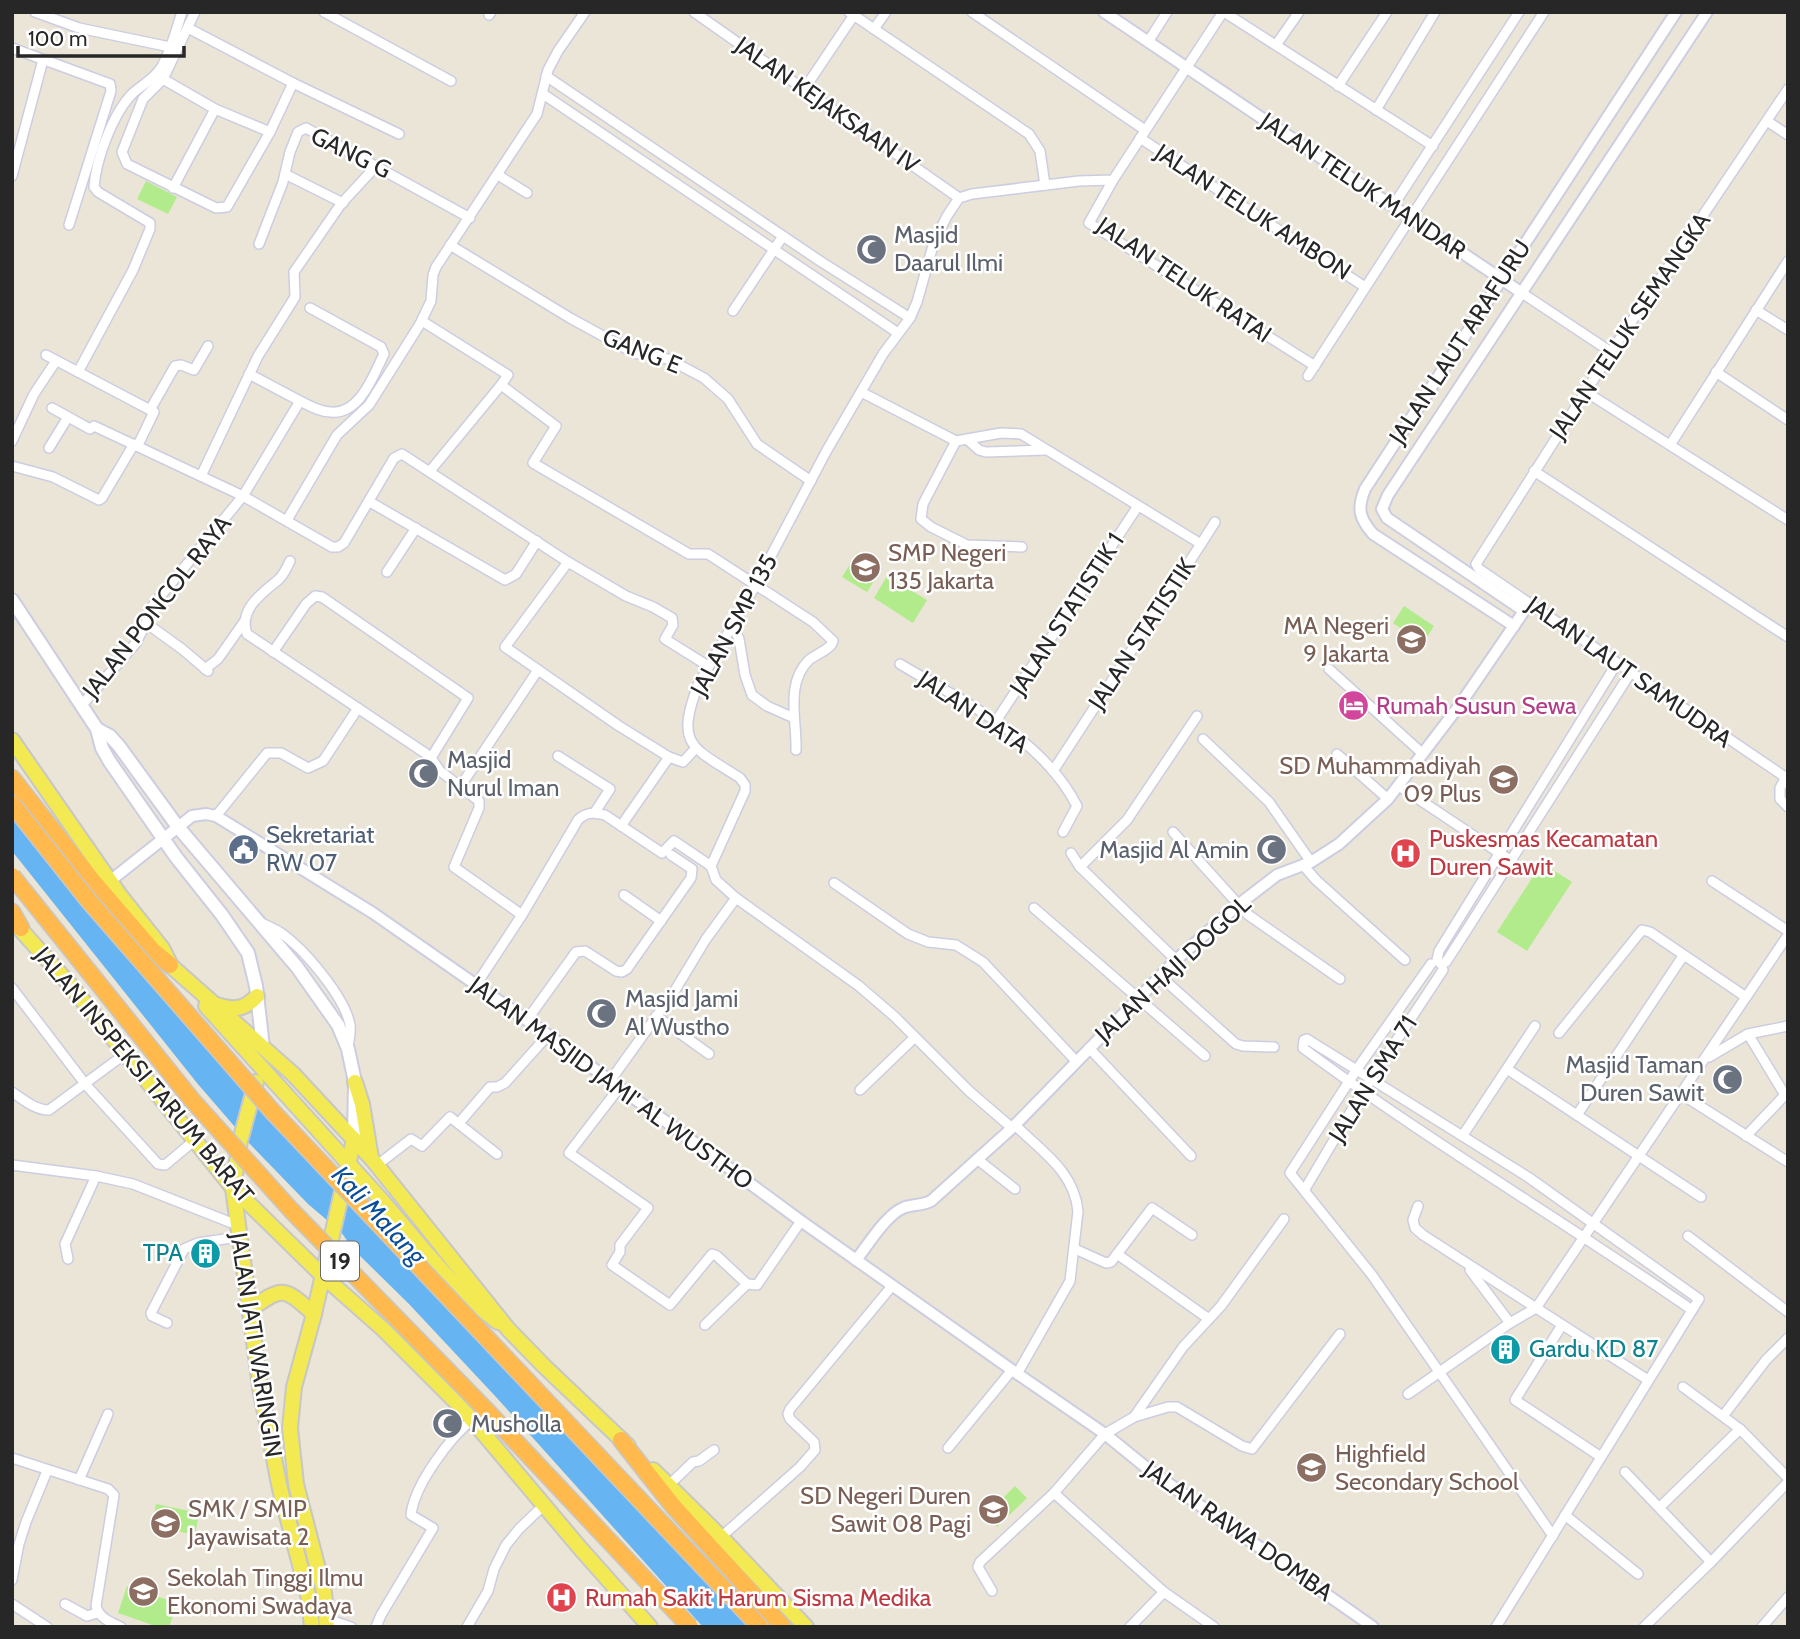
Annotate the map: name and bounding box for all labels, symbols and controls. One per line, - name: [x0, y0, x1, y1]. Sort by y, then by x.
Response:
- scale bar: [18, 14, 184, 58]
- text: 100 m: [28, 26, 87, 51]
- street label: JALAN KEJAKSAAN IV: [729, 30, 925, 179]
- street label: JALAN TELUK MANDAR: [1254, 105, 1472, 265]
- street label: GANG G: [306, 121, 396, 184]
- street label: JALAN TELUK AMBON: [1149, 137, 1357, 286]
- street label: JALAN TELUK SEMANGKA: [1542, 207, 1716, 445]
- street label: JALAN TELUK RATAI: [1091, 210, 1277, 349]
- place label: Masjid Daarul Ilmi: [894, 220, 1003, 277]
- mosque icon: Masjid Daarul Ilmi: [854, 232, 888, 266]
- street label: JALAN LAUT ARAFURU: [1382, 234, 1537, 450]
- street label: GANG E: [598, 322, 686, 379]
- street label: JALAN PONCOL RAYA: [76, 509, 237, 705]
- street label: JALAN STATISTIK 1: [1003, 527, 1130, 701]
- place label: SMP Negeri 135 Jakarta: [888, 538, 1006, 595]
- street label: JALAN SMP 135: [684, 549, 783, 701]
- school or university icon: SMP Negeri 135 Jakarta: [848, 550, 882, 584]
- street label: JALAN STATISTIK: [1081, 552, 1201, 716]
- street label: JALAN LAUT SAMUDRA: [1520, 589, 1738, 754]
- place label: MA Negeri 9 Jakarta: [1284, 611, 1389, 668]
- school or university icon: MA Negeri 9 Jakarta: [1395, 623, 1429, 657]
- street label: JALAN DATA: [912, 664, 1034, 759]
- hotel icon: Rumah Susun Sewa: [1336, 689, 1370, 723]
- place label: Rumah Susun Sewa: [1376, 691, 1577, 720]
- place label: Masjid Nurul Iman: [447, 745, 559, 802]
- place label: SD Muhammadiyah 09 Plus: [1279, 751, 1481, 808]
- mosque icon: Masjid Nurul Iman: [407, 757, 441, 791]
- school or university icon: SD Muhammadiyah 09 Plus: [1487, 763, 1521, 797]
- place label: Sekretariat RW 07: [266, 820, 374, 877]
- place label: Puskesmas Kecamatan Duren Sawit: [1429, 824, 1658, 881]
- public building icon: Sekretariat RW 07: [226, 832, 260, 866]
- mosque icon: Masjid Al Amin: [1255, 833, 1289, 867]
- place label: Masjid Al Amin: [1099, 835, 1249, 864]
- hospital icon: Puskesmas Kecamatan Duren Sawit: [1389, 836, 1423, 870]
- street label: JALAN HAJI DOGOL: [1088, 889, 1256, 1049]
- street label: JALAN INSPEKSI TARUM BARAT: [28, 940, 260, 1209]
- street label: JALAN MASJID JAMI' AL WUSTHO: [463, 969, 759, 1195]
- place label: Masjid Jami Al Wustho: [625, 984, 738, 1041]
- mosque icon: Masjid Jami Al Wustho: [585, 996, 619, 1030]
- street label: JALAN SMA 71: [1322, 1010, 1423, 1148]
- place label: Masjid Taman Duren Sawit: [1565, 1050, 1704, 1107]
- mosque icon: Masjid Taman Duren Sawit: [1710, 1062, 1744, 1096]
- water label: Kali Malang: [325, 1159, 434, 1272]
- street label: JALAN JATI WARINGIN: [224, 1229, 289, 1459]
- building icon: TPA: [189, 1236, 223, 1270]
- place label: TPA: [143, 1238, 183, 1267]
- road number: 19: [321, 1242, 359, 1280]
- building icon: Gardu KD 87: [1489, 1332, 1523, 1366]
- place label: Gardu KD 87: [1529, 1334, 1658, 1363]
- mosque icon: Musholla: [431, 1407, 465, 1441]
- place label: Musholla: [471, 1409, 562, 1438]
- place label: Highfield Secondary School: [1335, 1439, 1519, 1496]
- school or university icon: Highfield Secondary School: [1295, 1451, 1329, 1485]
- street label: JALAN RAWA DOMBA: [1137, 1454, 1339, 1607]
- place label: SD Negeri Duren Sawit 08 Pagi: [800, 1481, 971, 1538]
- school or university icon: SD Negeri Duren Sawit 08 Pagi: [977, 1493, 1011, 1527]
- place label: SMK / SMIP Jayawisata 2: [187, 1494, 309, 1551]
- school or university icon: SMK / SMIP Jayawisata 2: [148, 1506, 182, 1540]
- place label: Sekolah Tinggi Ilmu Ekonomi Swadaya: [167, 1563, 363, 1620]
- school or university icon: Sekolah Tinggi Ilmu Ekonomi Swadaya: [127, 1575, 161, 1609]
- hospital icon: Rumah Sakit Harum Sisma Medika: [545, 1581, 579, 1615]
- place label: Rumah Sakit Harum Sisma Medika: [585, 1583, 932, 1612]

